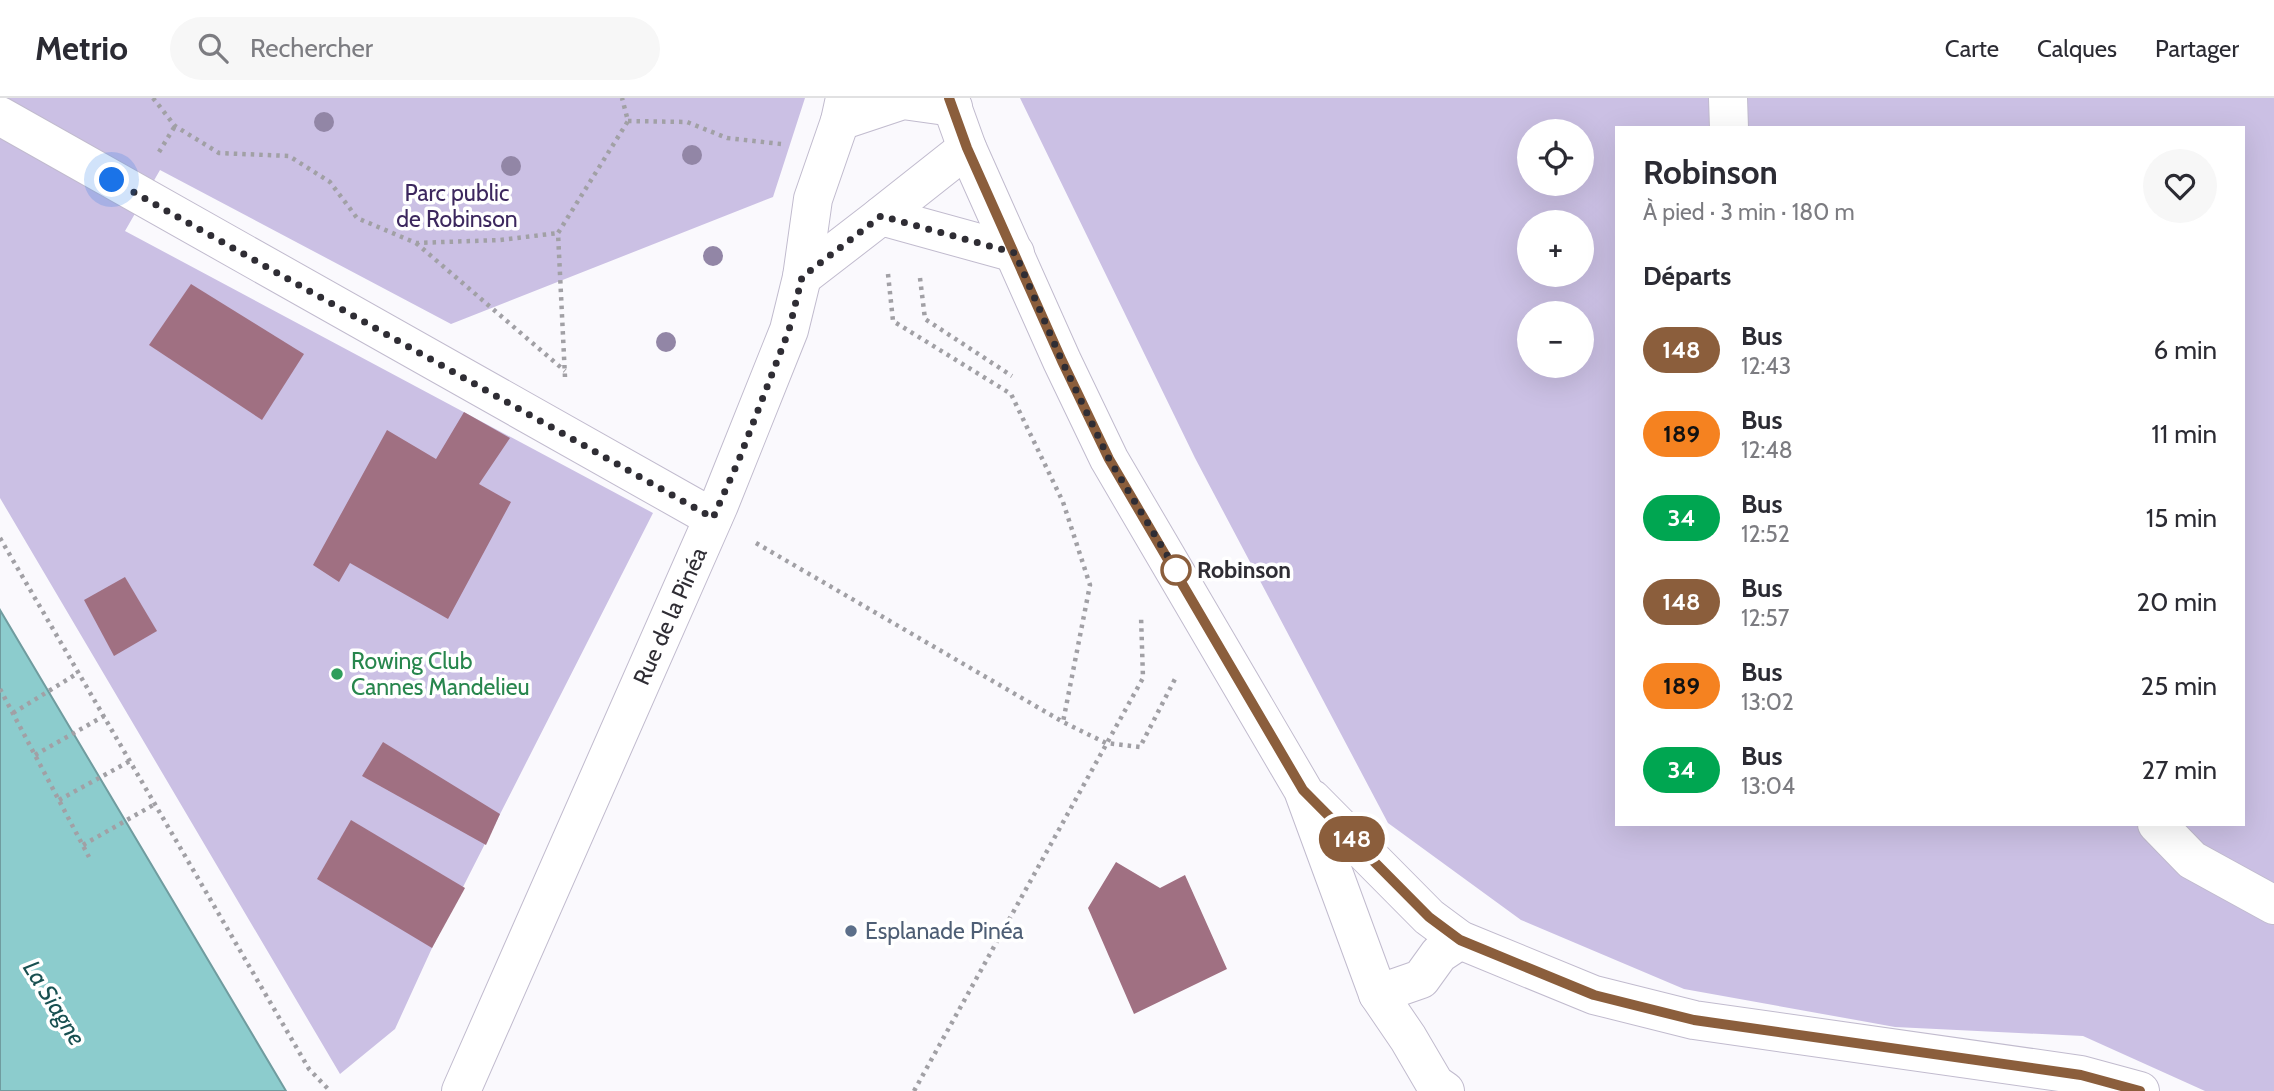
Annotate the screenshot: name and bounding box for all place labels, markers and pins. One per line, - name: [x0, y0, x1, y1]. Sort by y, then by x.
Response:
- marker: Robinson: [1161, 555, 1191, 585]
- place label: Robinson: [1197, 556, 1291, 584]
- place label: Rowing Club Cannes Mandelieu: [351, 647, 530, 701]
- marker: Rowing Club Cannes Mandelieu: [329, 666, 345, 682]
- place label: Esplanade Pinéa: [865, 917, 1024, 945]
- marker: Esplanade Pinéa: [843, 923, 859, 939]

